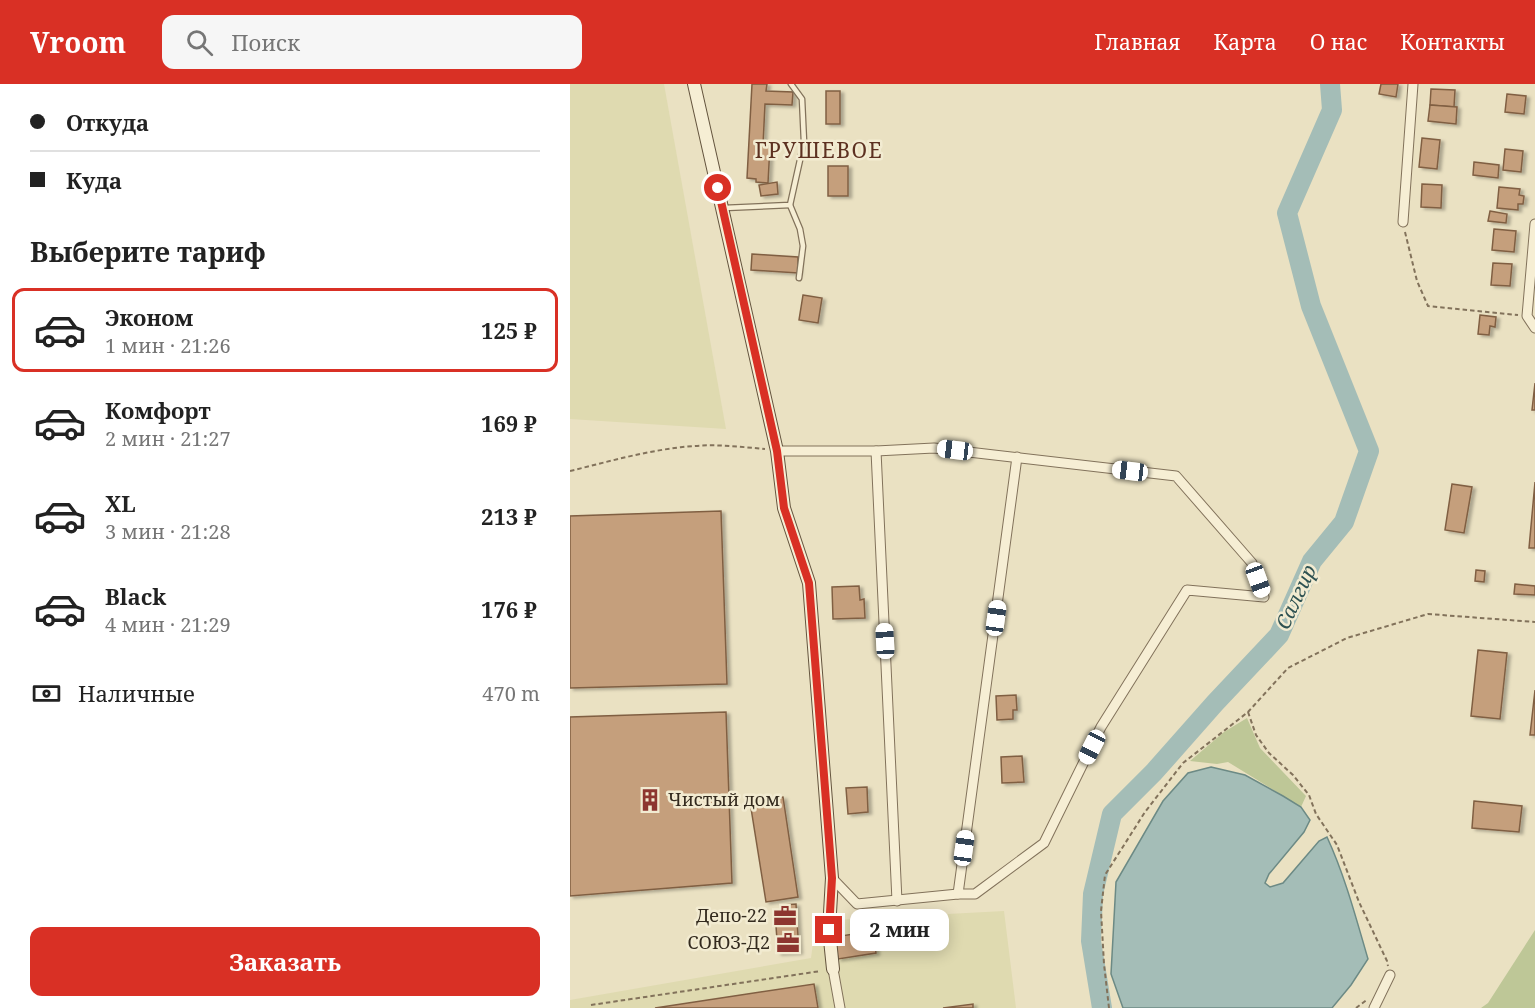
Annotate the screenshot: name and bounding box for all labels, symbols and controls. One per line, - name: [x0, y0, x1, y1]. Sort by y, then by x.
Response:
- search box: [162, 15, 582, 69]
- text: Vroom: [30, 23, 126, 61]
- icon: search: [183, 26, 216, 59]
- text: Поиск: [231, 27, 300, 57]
- text: Главная: [1094, 28, 1181, 56]
- text: Карта: [1214, 28, 1277, 56]
- text: О нас: [1310, 28, 1367, 56]
- text: Контакты: [1400, 28, 1505, 56]
- text: Откуда: [66, 107, 149, 137]
- district label: ГРУШЕВОЕ: [755, 136, 883, 164]
- text: Куда: [66, 165, 122, 195]
- route start: [704, 174, 731, 201]
- text: Выберите тариф: [30, 233, 266, 270]
- text: Эконом: [105, 302, 193, 332]
- icon: car: [33, 303, 87, 357]
- text: 125 ₽: [481, 315, 537, 345]
- text: 1 мин · 21:26: [105, 332, 231, 359]
- text: Комфорт: [105, 395, 211, 425]
- icon: car: [33, 396, 87, 450]
- text: 169 ₽: [481, 408, 537, 438]
- text: 2 мин · 21:27: [105, 425, 231, 452]
- car: [936, 439, 974, 461]
- car: [1111, 460, 1149, 482]
- text: XL: [105, 488, 136, 518]
- icon: car: [33, 489, 87, 543]
- text: 213 ₽: [481, 501, 537, 531]
- text: 3 мин · 21:28: [105, 518, 231, 545]
- car: [1243, 560, 1273, 600]
- water label: Салгир: [1269, 560, 1322, 633]
- text: Black: [105, 581, 166, 611]
- icon: car: [33, 582, 87, 636]
- text: 176 ₽: [481, 594, 537, 624]
- car: [985, 599, 1007, 637]
- text: 4 мин · 21:29: [105, 611, 231, 638]
- car: [875, 623, 895, 659]
- icon: cash: [30, 677, 63, 710]
- text: Наличные: [78, 678, 195, 708]
- text: 470 m: [482, 680, 540, 707]
- car: [1076, 727, 1108, 767]
- building icon: Чистый дом: [637, 787, 663, 813]
- place label: Чистый дом: [668, 787, 780, 811]
- car: [953, 829, 975, 867]
- place label: Депо-22: [696, 903, 767, 927]
- office icon: Депо-22: [772, 903, 798, 929]
- callout: 2 мин: [850, 909, 949, 951]
- route end: [815, 916, 842, 943]
- text: 2 мин: [869, 916, 930, 943]
- button: Заказать: [30, 927, 540, 996]
- place label: СОЮЗ-Д2: [688, 930, 770, 954]
- office icon: СОЮЗ-Д2: [775, 930, 801, 956]

